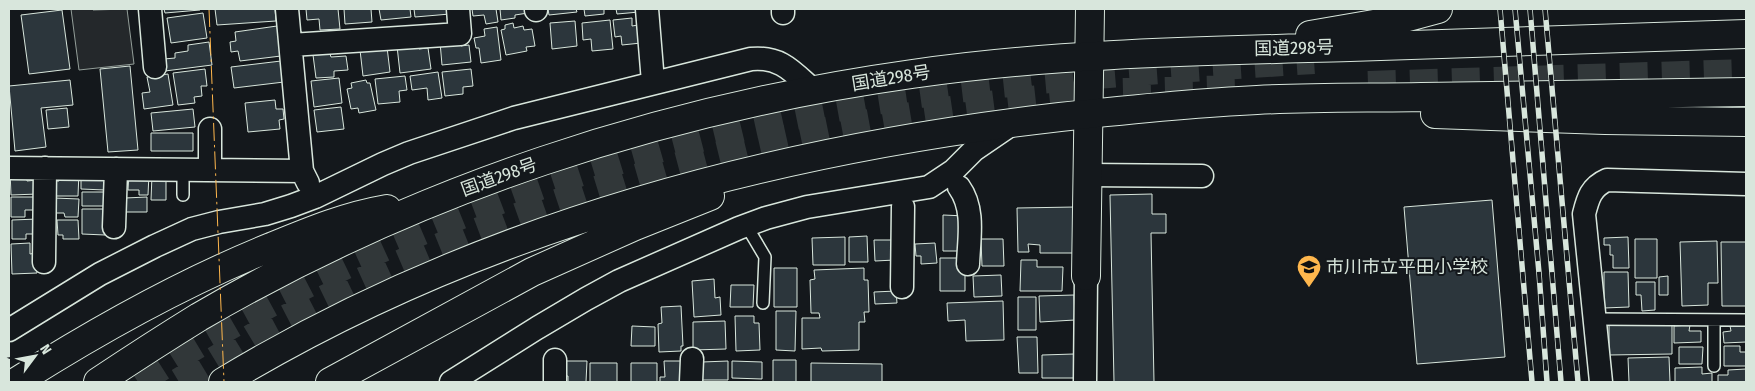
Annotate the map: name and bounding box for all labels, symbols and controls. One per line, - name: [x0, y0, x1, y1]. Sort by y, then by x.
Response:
- street label: 国道298号: [1254, 36, 1334, 60]
- street label: 国道298号: [850, 61, 932, 95]
- street label: 国道298号: [458, 153, 540, 201]
- school or university icon: 市川市立平田小学校: [1296, 254, 1322, 288]
- place label: 市川市立平田小学校: [1326, 256, 1488, 278]
- north arrow: [10, 331, 60, 381]
- text: N: [36, 341, 55, 357]

